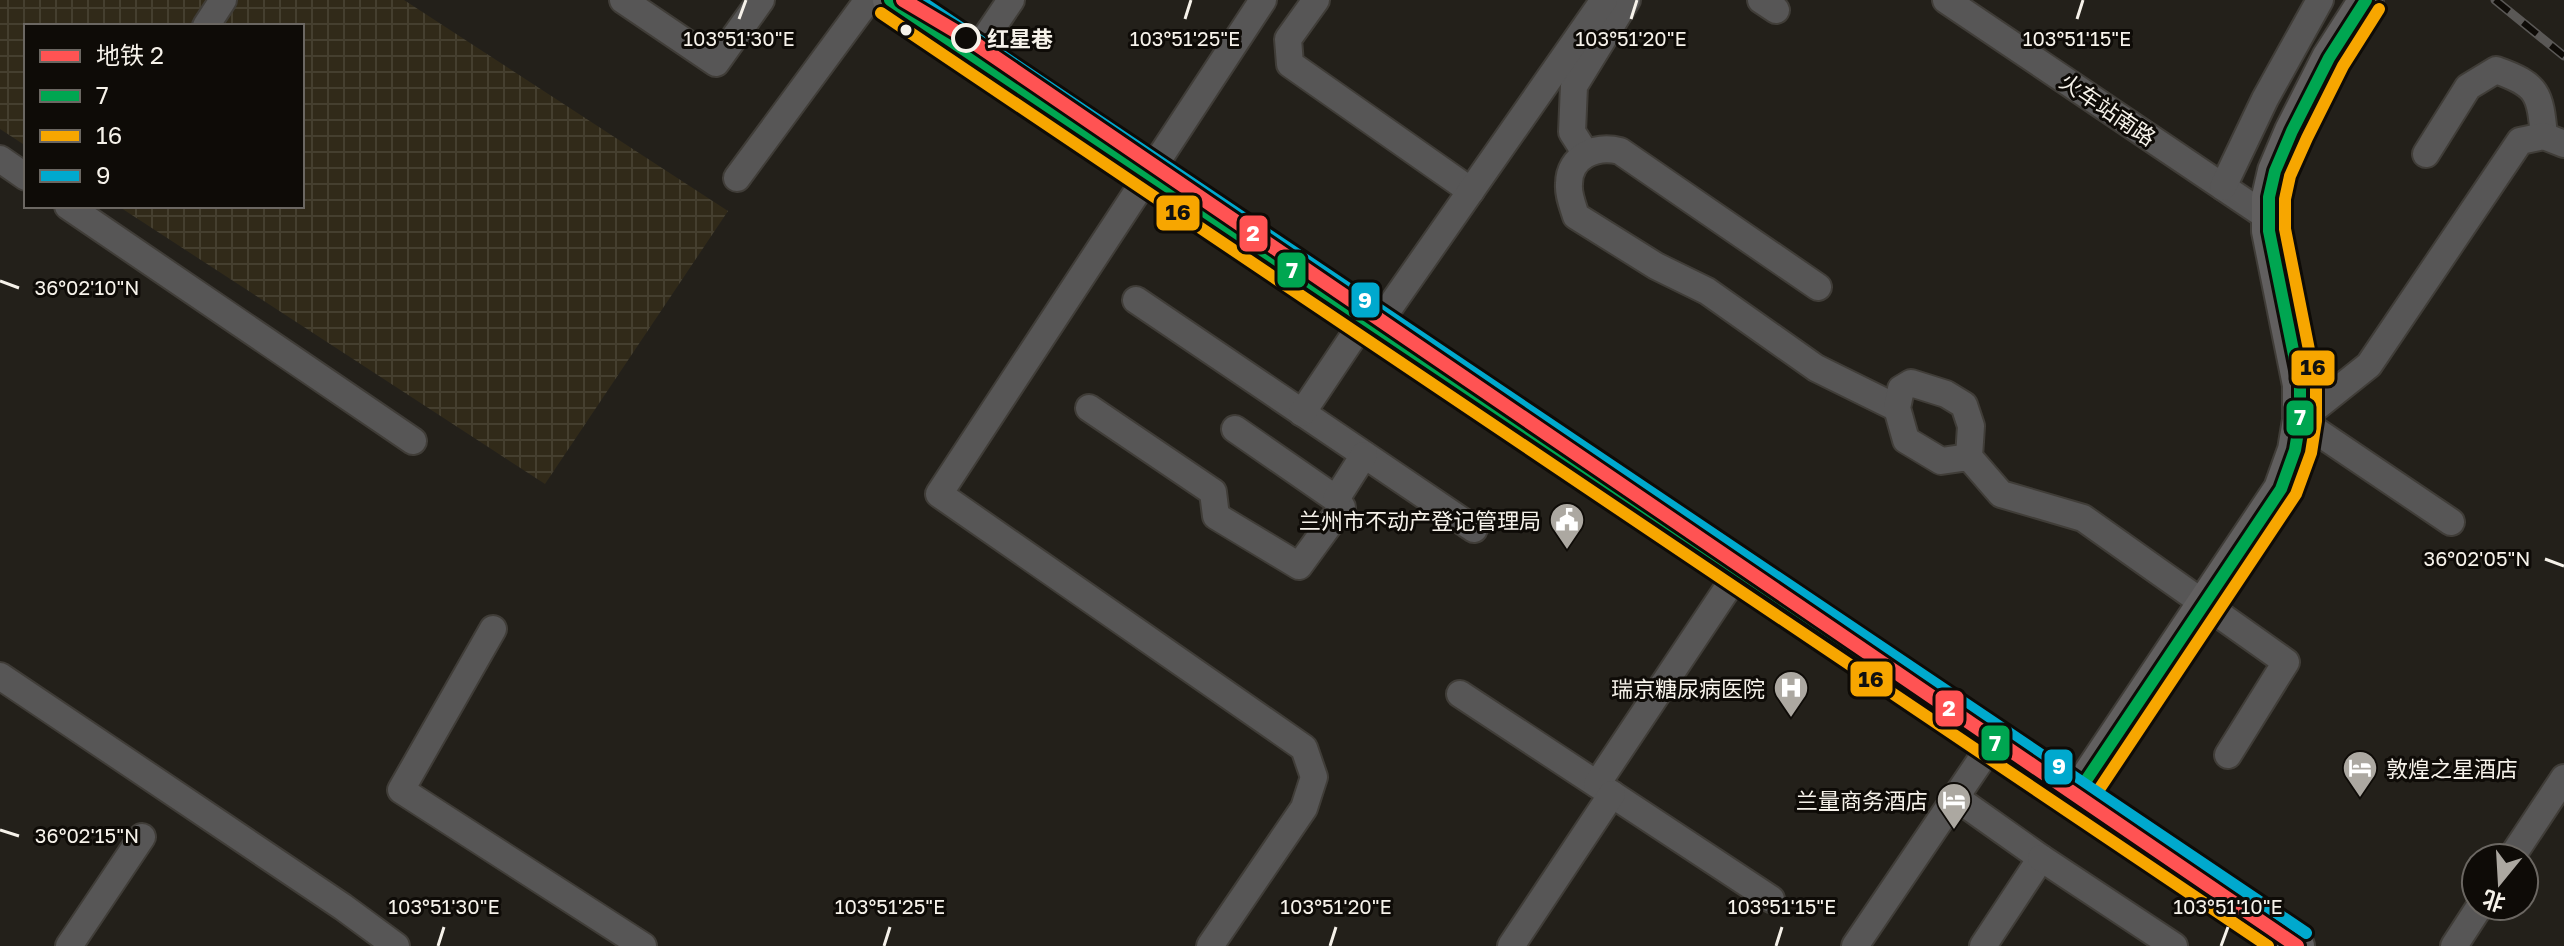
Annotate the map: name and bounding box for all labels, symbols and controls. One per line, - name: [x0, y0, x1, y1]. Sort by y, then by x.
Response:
- unlabelled marker: [898, 22, 914, 38]
- legend: [24, 24, 304, 208]
- marker: 红星巷: [952, 24, 980, 52]
- place label: 红星巷: [987, 25, 1053, 52]
- text: 103°51'30"E: [683, 26, 795, 50]
- text: 103°51'25"E: [1130, 26, 1240, 50]
- text: 103°51'20"E: [1575, 26, 1687, 50]
- text: 103°51'15"E: [2023, 26, 2131, 50]
- text: 地铁 2: [96, 40, 164, 69]
- street label: 火车站南路: [2055, 67, 2161, 151]
- text: 7: [96, 80, 109, 109]
- text: 16: [96, 120, 122, 149]
- text: 9: [96, 160, 111, 189]
- line badge: 16: [1155, 194, 1201, 232]
- text: 16: [1165, 198, 1191, 225]
- line badge: 2: [1238, 214, 1269, 253]
- text: 2: [1246, 219, 1260, 246]
- line badge: 7: [1276, 251, 1307, 289]
- text: 7: [1286, 256, 1298, 283]
- text: 36°02'10"N: [34, 275, 140, 299]
- line badge: 9: [1350, 281, 1381, 319]
- text: 9: [1358, 286, 1372, 313]
- line badge: 16: [2290, 349, 2336, 387]
- text: 16: [2300, 353, 2326, 380]
- line badge: 7: [2285, 399, 2315, 437]
- text: 7: [2294, 403, 2306, 430]
- public building icon: 兰州市不动产登记管理局: [1548, 501, 1586, 551]
- place label: 兰州市不动产登记管理局: [1299, 507, 1541, 534]
- text: 36°02'05"N: [2424, 546, 2531, 570]
- line badge: 16: [1849, 660, 1894, 698]
- text: 16: [1858, 665, 1884, 692]
- hospital icon: 瑞京糖尿病医院: [1772, 669, 1810, 719]
- place label: 瑞京糖尿病医院: [1611, 675, 1765, 702]
- line badge: 2: [1934, 689, 1965, 728]
- text: 2: [1942, 694, 1956, 721]
- line badge: 7: [1980, 724, 2011, 762]
- text: 7: [1989, 729, 2001, 756]
- line badge: 9: [2043, 748, 2074, 786]
- hotel icon: 敦煌之星酒店: [2341, 749, 2379, 799]
- text: 9: [2052, 752, 2066, 779]
- place label: 敦煌之星酒店: [2386, 755, 2518, 782]
- hotel icon: 兰量商务酒店: [1935, 781, 1973, 831]
- place label: 兰量商务酒店: [1796, 787, 1928, 814]
- text: 36°02'15"N: [35, 823, 139, 847]
- north arrow: [2460, 842, 2540, 922]
- text: 北: [2479, 885, 2508, 918]
- text: 103°51'30"E: [388, 894, 500, 918]
- text: 103°51'25"E: [835, 894, 945, 918]
- text: 103°51'20"E: [1280, 894, 1392, 918]
- text: 103°51'15"E: [1728, 894, 1836, 918]
- text: 103°51'10"E: [2173, 894, 2283, 918]

